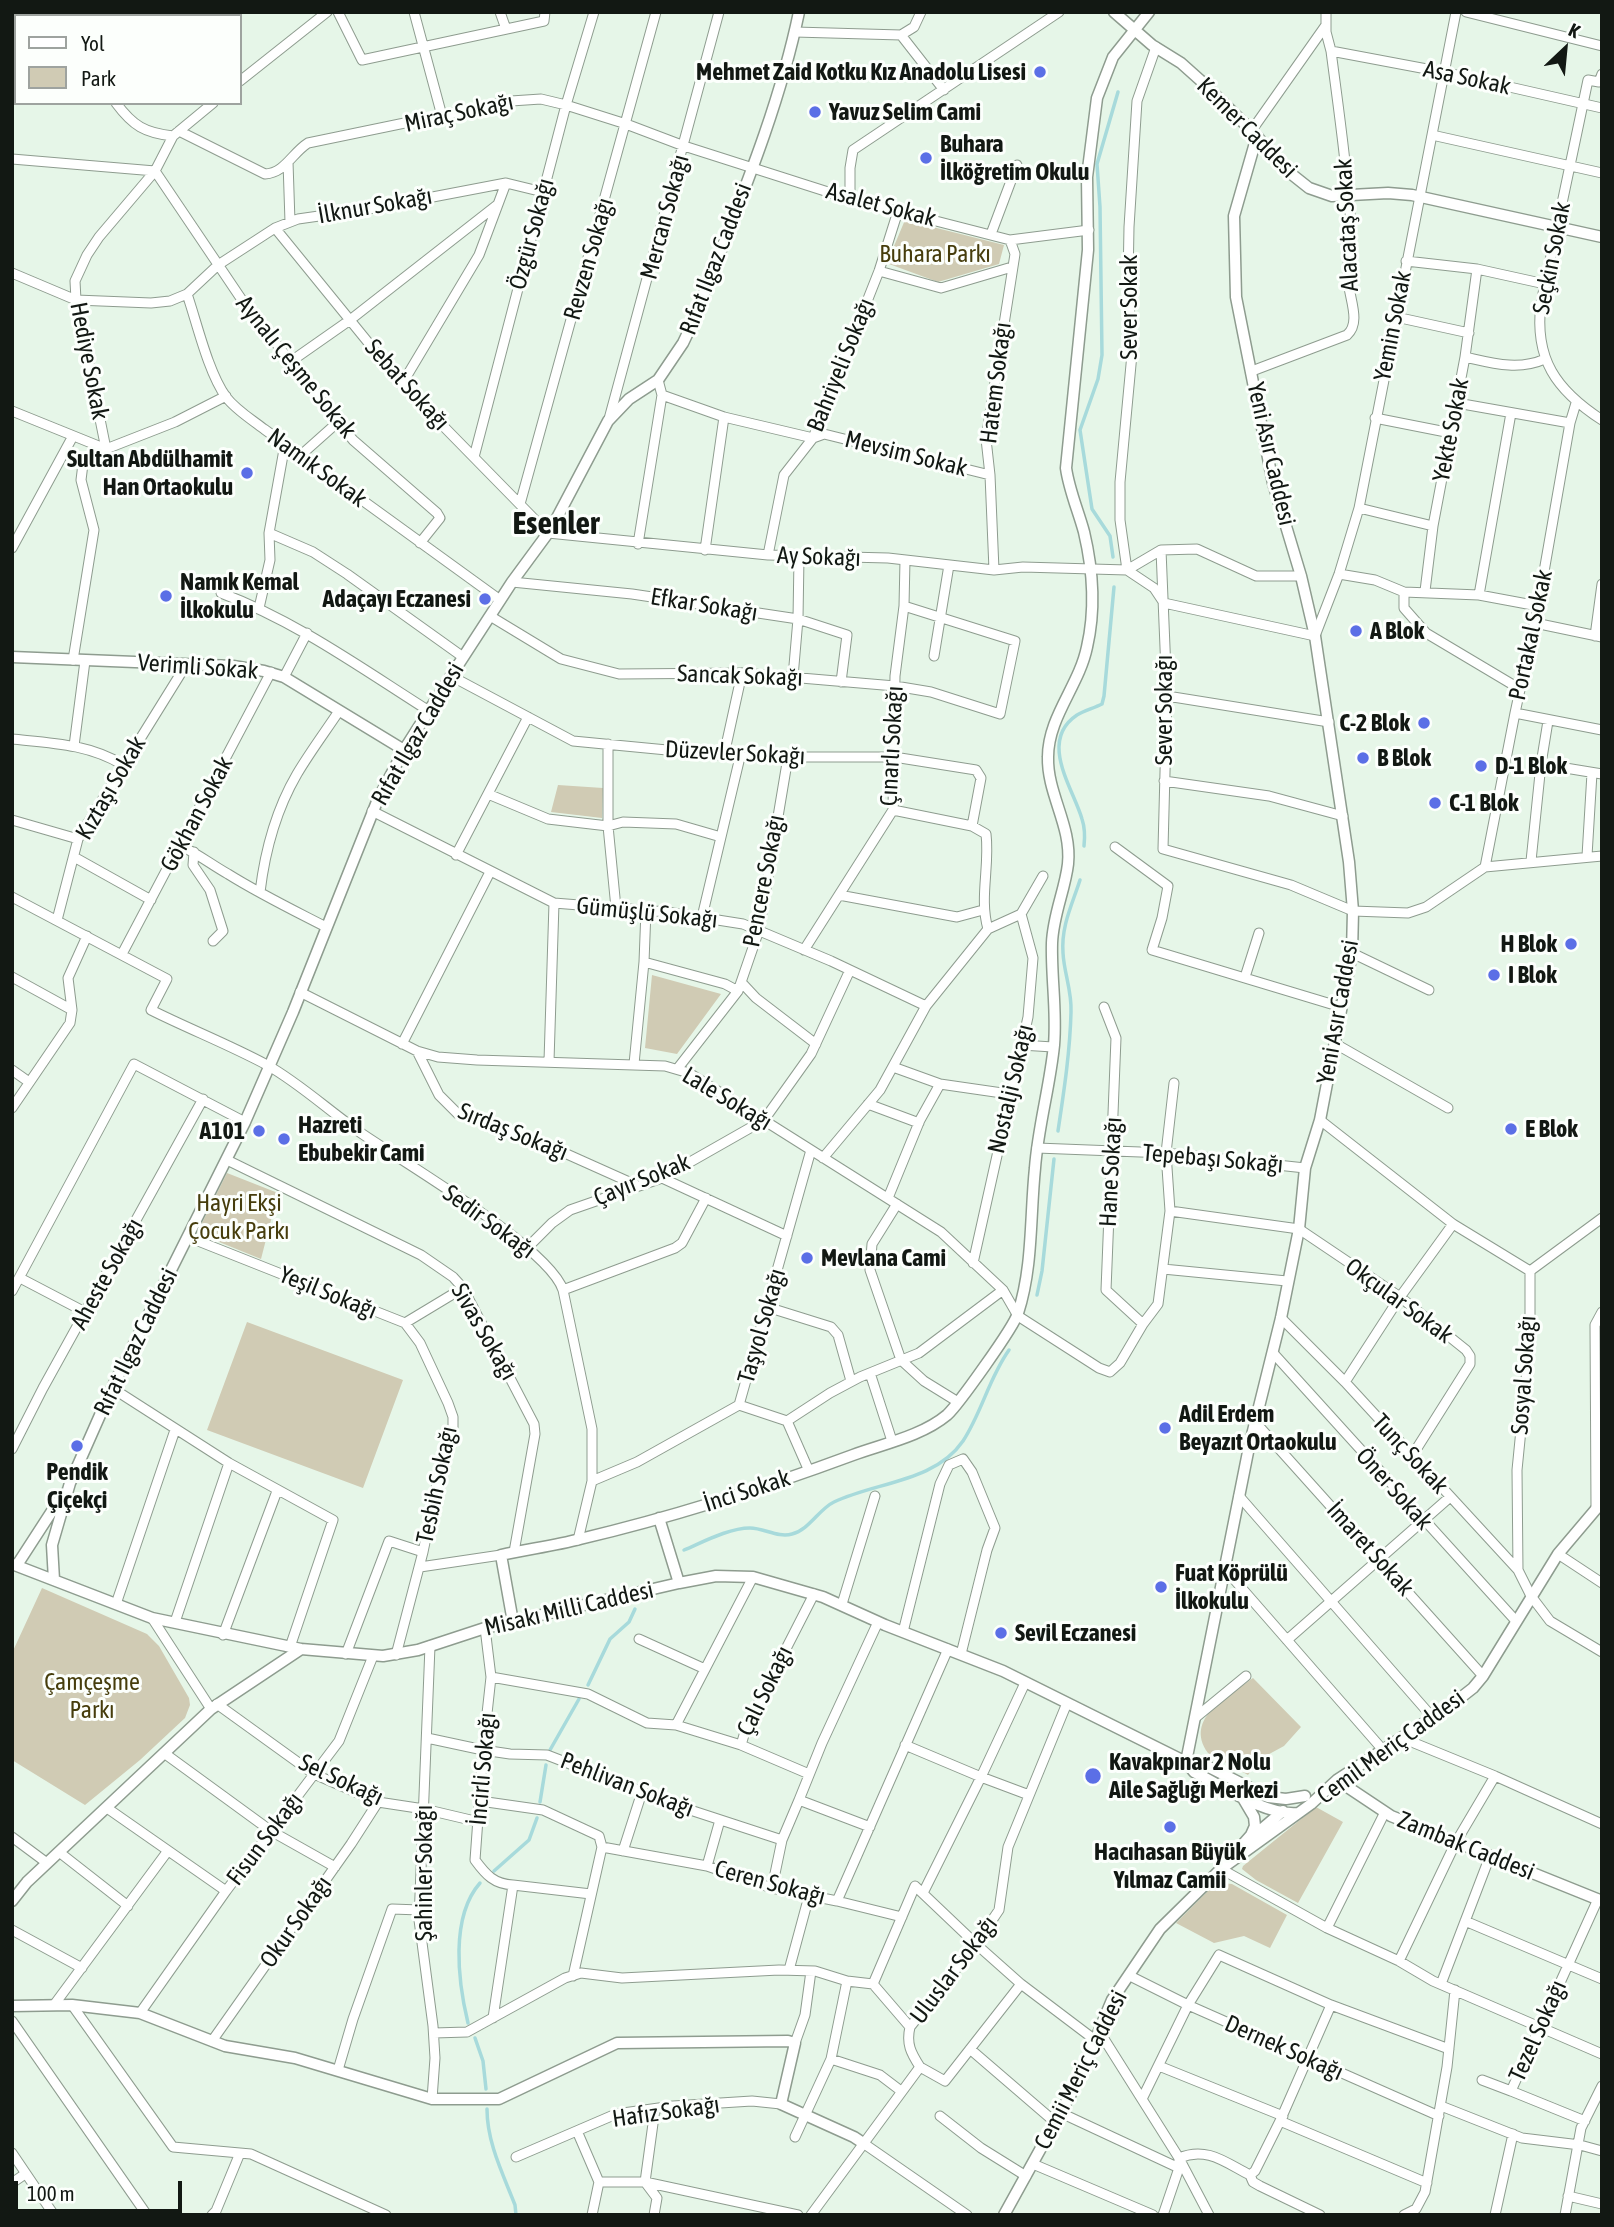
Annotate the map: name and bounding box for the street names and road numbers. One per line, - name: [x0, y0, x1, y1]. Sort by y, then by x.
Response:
- street label: Asa Sokak: [1421, 55, 1513, 101]
- street label: Kemer Caddesi: [1191, 72, 1303, 184]
- street label: Miraç Sokağı: [402, 87, 516, 139]
- street label: Mercan Sokağı: [635, 151, 695, 283]
- street label: Alacataş Sokak: [1329, 158, 1365, 292]
- street label: Özgür Sokağı: [503, 175, 561, 293]
- street label: Asalet Sokak: [823, 177, 939, 233]
- street label: Rıfat Ilgaz Caddesi: [674, 179, 758, 339]
- street label: İlknur Sokağı: [316, 182, 434, 230]
- street label: Revzen Sokağı: [558, 195, 620, 323]
- street label: Seçkin Sokak: [1527, 199, 1577, 317]
- street label: Sever Sokak: [1115, 254, 1143, 360]
- street label: Yemin Sokak: [1368, 269, 1418, 383]
- street label: Aynalı Çeşme Sokak: [230, 290, 362, 444]
- street label: Bahriyeli Sokağı: [801, 294, 881, 436]
- street label: Hediye Sokak: [64, 300, 114, 422]
- street label: Hatem Sokağı: [974, 321, 1018, 445]
- street label: Sebat Sokağı: [359, 334, 455, 436]
- street label: Yekte Sokak: [1427, 376, 1475, 484]
- street label: Yeni Asır Caddesi: [1241, 379, 1301, 529]
- street label: Namık Sokak: [262, 422, 372, 514]
- street label: Mevsim Sokak: [842, 425, 970, 483]
- street label: Ay Sokağı: [777, 541, 861, 573]
- street label: Portakal Sokak: [1503, 567, 1559, 703]
- street label: Efkar Sokağı: [648, 582, 760, 628]
- street label: Verimli Sokak: [137, 648, 259, 686]
- street label: Sever Sokağı: [1150, 655, 1178, 765]
- street label: Rıfat Ilgaz Caddesi: [365, 657, 471, 811]
- street label: Sancak Sokağı: [677, 659, 803, 693]
- street label: Çınarlı Sokağı: [874, 685, 910, 807]
- street label: Kıztaşı Sokak: [70, 731, 152, 845]
- street label: Düzevler Sokağı: [664, 735, 806, 771]
- street label: Gökhan Sokak: [155, 752, 239, 876]
- street label: Pencere Sokağı: [737, 812, 791, 950]
- street label: Gümüşlü Sokağı: [575, 891, 719, 935]
- street label: Yeni Asır Caddesi: [1311, 937, 1365, 1087]
- street label: Nostalji Sokağı: [982, 1022, 1040, 1156]
- street label: Lale Sokağı: [677, 1061, 777, 1137]
- street label: Sırdaş Sokağı: [454, 1097, 572, 1167]
- street label: Hane Sokağı: [1094, 1116, 1128, 1228]
- street label: Tepebaşı Sokağı: [1142, 1139, 1284, 1179]
- street label: Çayır Sokak: [590, 1148, 694, 1212]
- street label: Sedir Sokağı: [437, 1179, 541, 1265]
- street label: Aheste Sokağı: [65, 1213, 149, 1335]
- street label: Okçular Sokak: [1340, 1252, 1458, 1350]
- street label: Yeşil Sokağı: [275, 1260, 381, 1326]
- street label: Rıfat Ilgaz Caddesi: [88, 1264, 184, 1420]
- street label: Taşyol Sokağı: [732, 1265, 792, 1387]
- street label: Sivas Sokağı: [445, 1278, 523, 1386]
- street label: Sosyal Sokağı: [1505, 1315, 1543, 1435]
- street label: Tunç Sokak: [1366, 1408, 1454, 1500]
- street label: Tesbih Sokağı: [411, 1424, 463, 1546]
- street label: Öner Sokak: [1350, 1442, 1438, 1536]
- street label: İnci Sokak: [700, 1464, 794, 1518]
- street label: İmaret Sokak: [1320, 1496, 1420, 1602]
- street label: Misakı Milli Caddesi: [482, 1576, 656, 1642]
- street label: Çalı Sokağı: [731, 1642, 799, 1740]
- street label: Cemil Meriç Caddesi: [1312, 1684, 1470, 1810]
- street label: İncirli Sokağı: [464, 1711, 502, 1827]
- street label: Pehlivan Sokağı: [556, 1746, 698, 1824]
- street label: Sel Sokağı: [294, 1748, 388, 1812]
- street label: Fisun Sokağı: [221, 1787, 309, 1891]
- street label: Şahinler Sokağı: [410, 1805, 438, 1941]
- street label: Zambak Caddesi: [1393, 1805, 1539, 1887]
- street label: Ceren Sokağı: [711, 1854, 829, 1912]
- street label: Okur Sokağı: [254, 1871, 338, 1973]
- street label: Uluslar Sokağı: [904, 1910, 1004, 2030]
- street label: Tezel Sokağı: [1503, 1976, 1573, 2086]
- street label: Cemii Meriç Caddesi: [1029, 1986, 1133, 2154]
- street label: Dernek Sokağı: [1220, 2009, 1348, 2087]
- street label: Hafız Sokağı: [610, 2090, 722, 2134]

